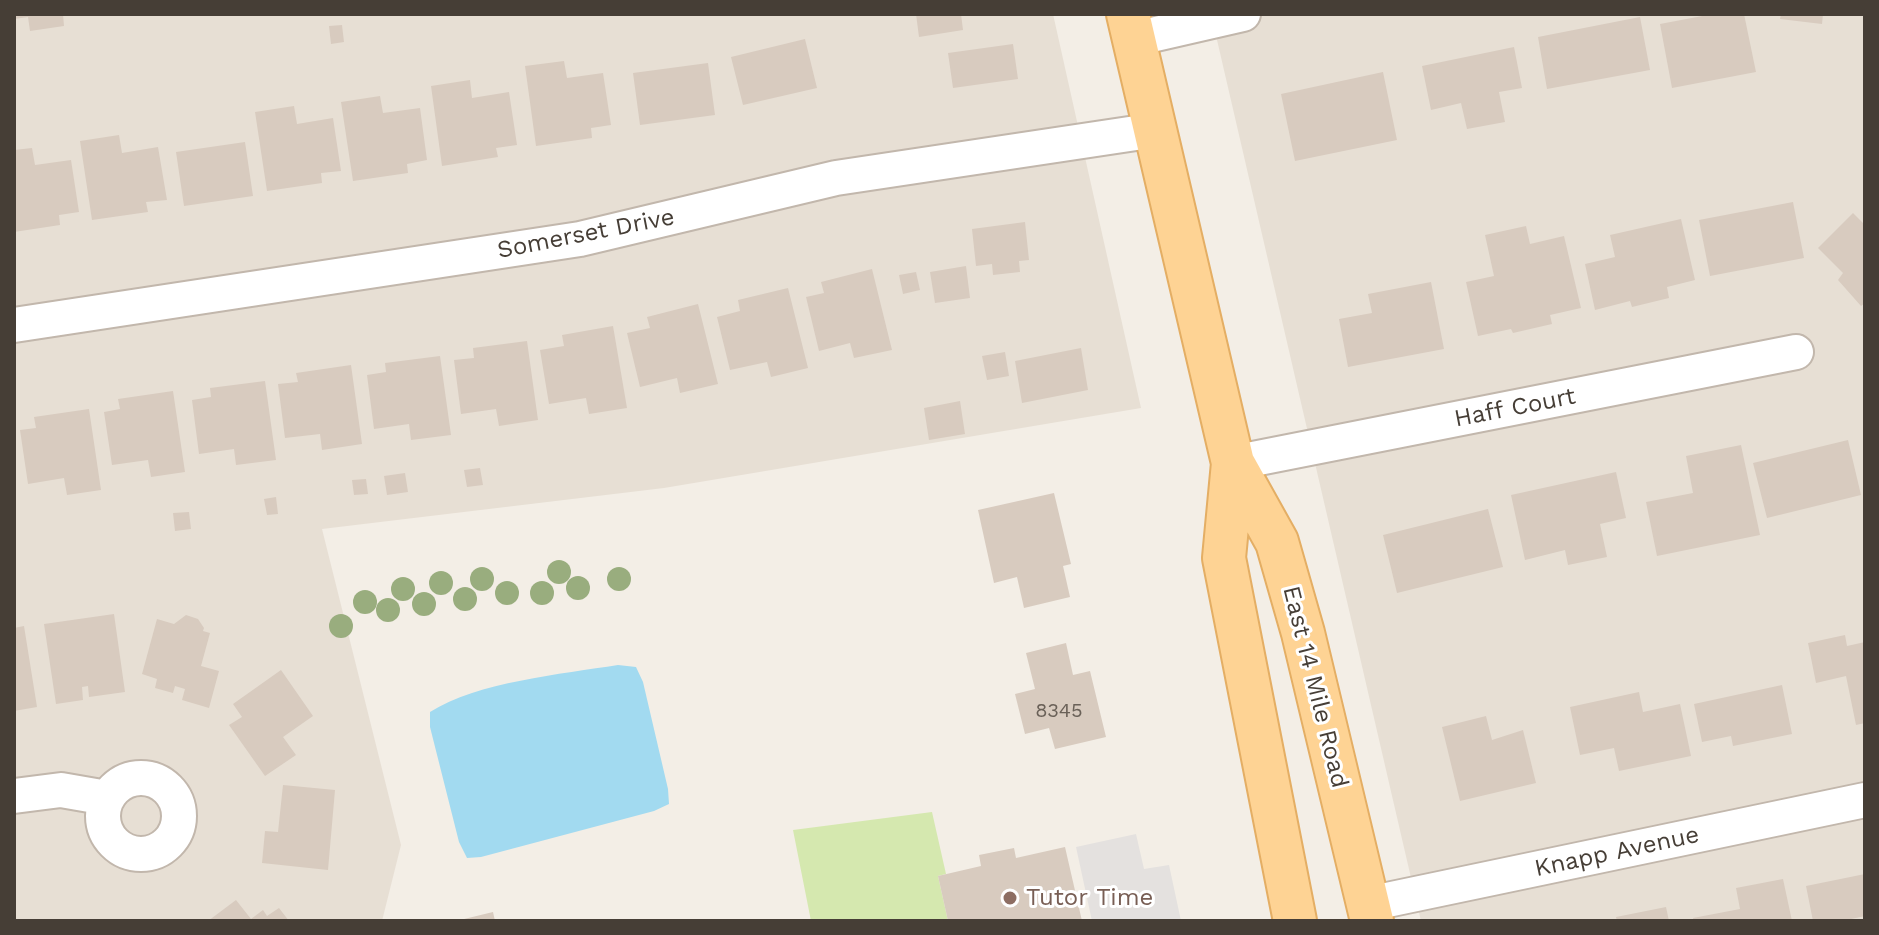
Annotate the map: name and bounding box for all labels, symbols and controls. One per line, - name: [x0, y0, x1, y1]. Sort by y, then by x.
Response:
- street label: Somerset Drive: [495, 203, 677, 265]
- street label: Haff Court: [1452, 382, 1578, 434]
- street label: East 14 Mile Road: [1276, 583, 1354, 791]
- house number: 8345: [1035, 699, 1083, 723]
- street label: Knapp Avenue: [1532, 821, 1702, 883]
- place label: Tutor Time: [1026, 884, 1153, 912]
- marker: Tutor Time: [1001, 889, 1019, 907]

